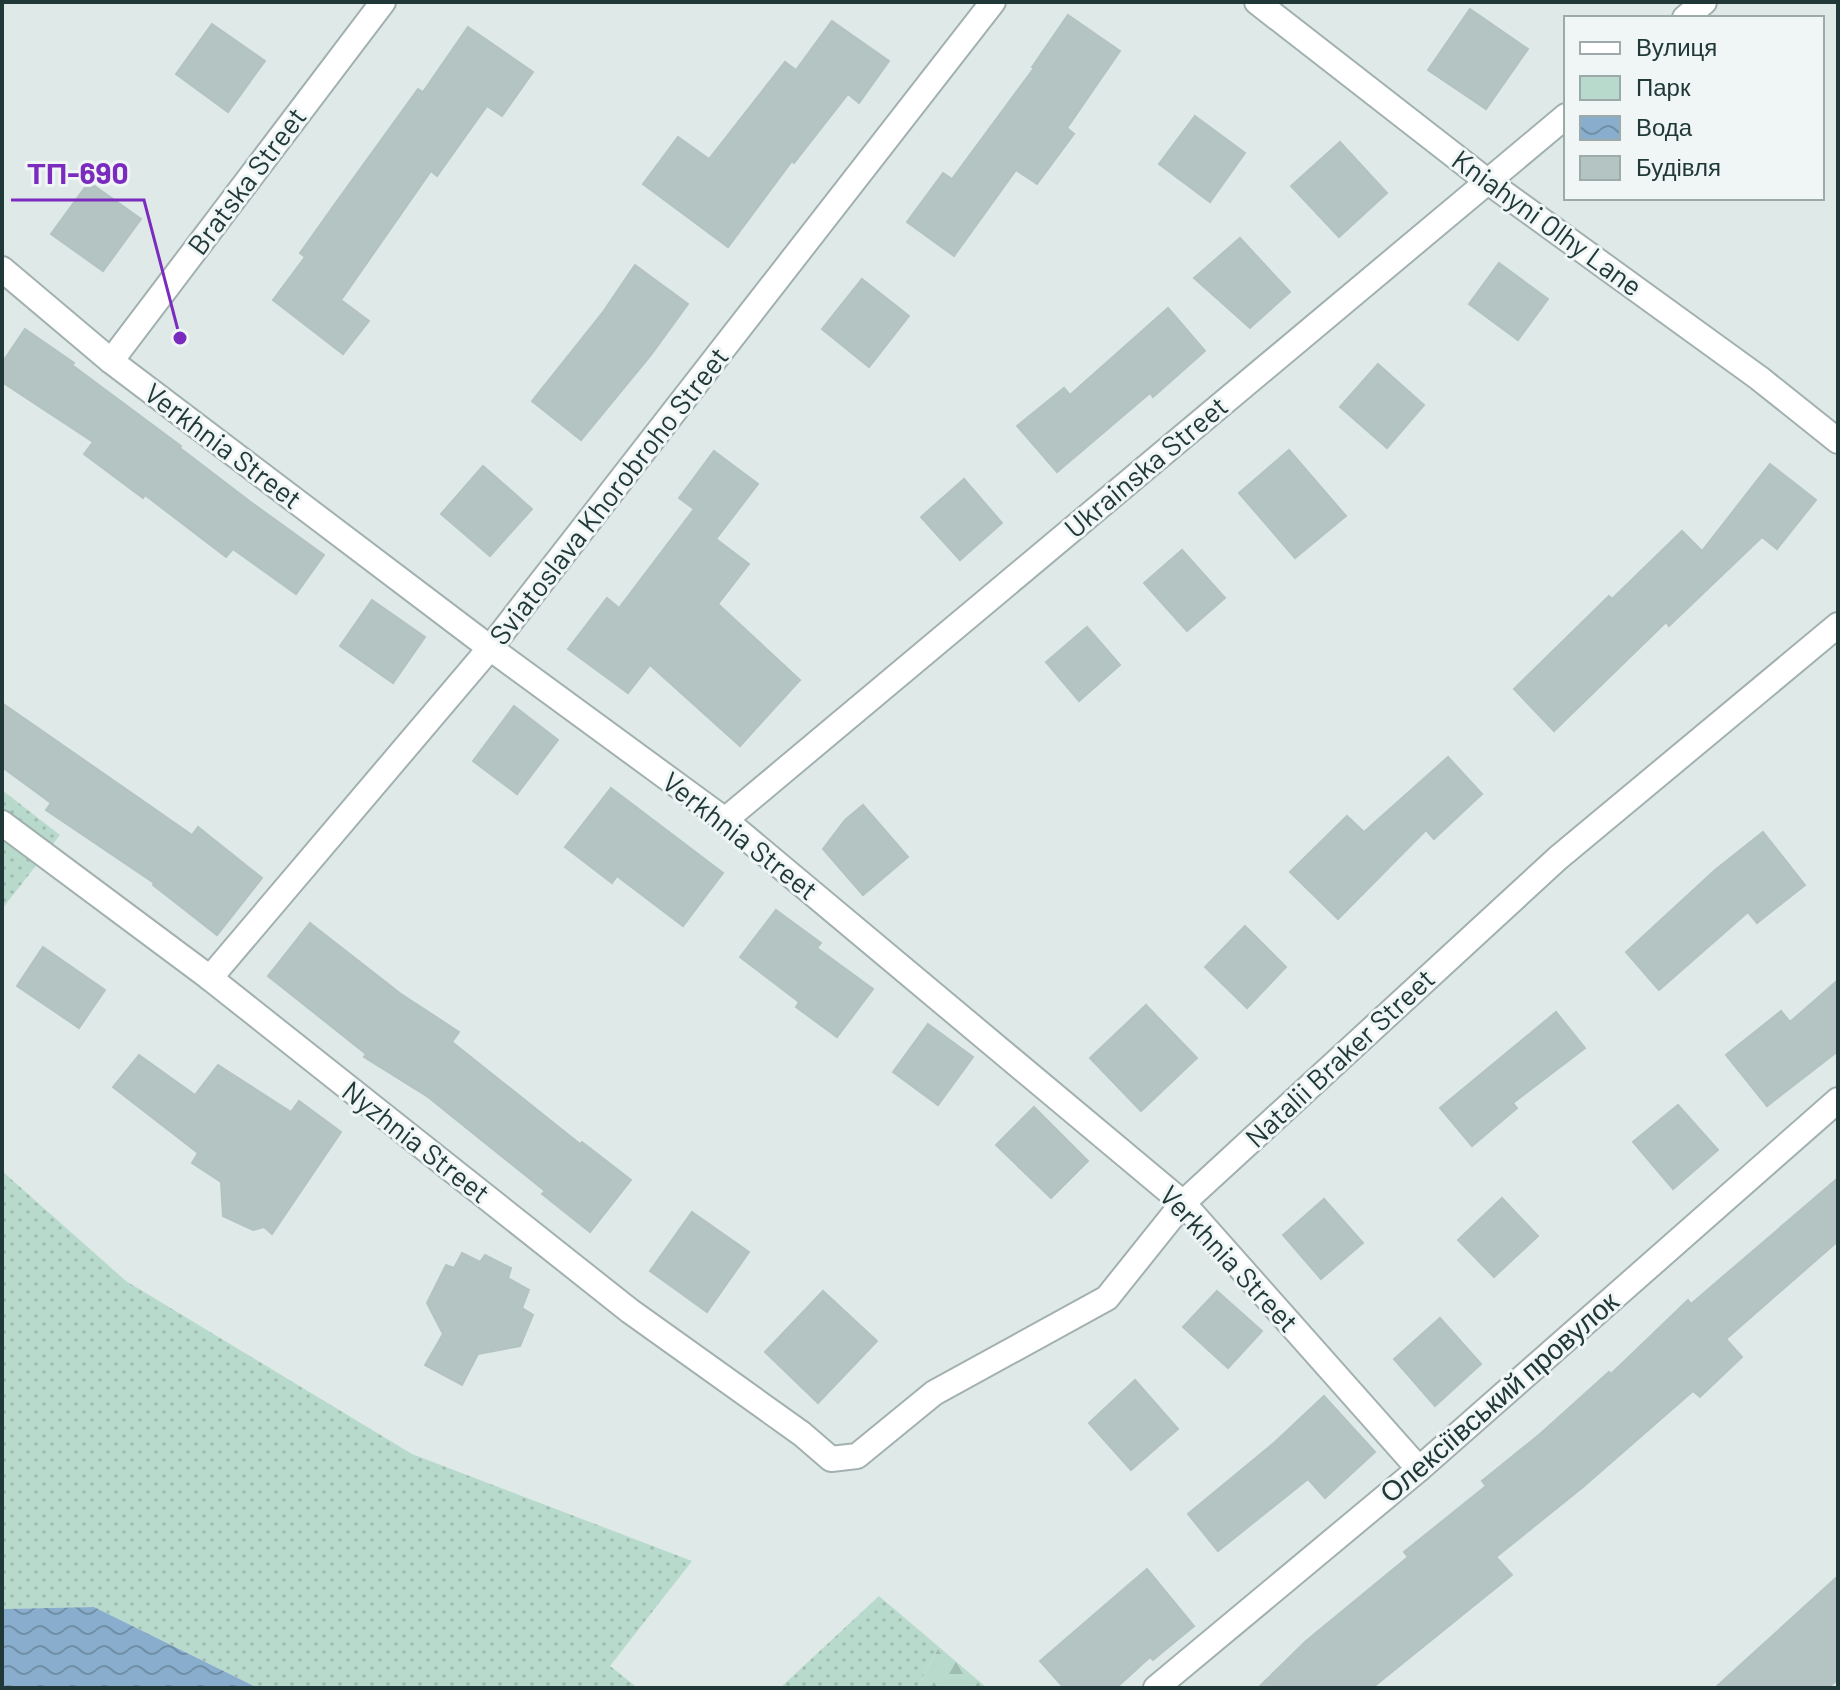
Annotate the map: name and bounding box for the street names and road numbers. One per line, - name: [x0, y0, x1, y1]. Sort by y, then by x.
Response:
- street label: Bratska Street: [180, 100, 313, 261]
- street label: Kniahyni Olhy Lane: [1446, 142, 1649, 303]
- street label: Sviatoslava Khorobroho Street: [481, 340, 735, 651]
- street label: Verkhnia Street: [138, 375, 309, 515]
- street label: Ukrainska Street: [1057, 388, 1234, 544]
- street label: Verkhnia Street: [656, 764, 825, 906]
- street label: Natalii Braker Street: [1238, 961, 1441, 1154]
- street label: Nyzhnia Street: [336, 1073, 497, 1209]
- street label: Verkhnia Street: [1153, 1178, 1306, 1339]
- street label: Олексіївський провулок: [1372, 1283, 1625, 1509]

